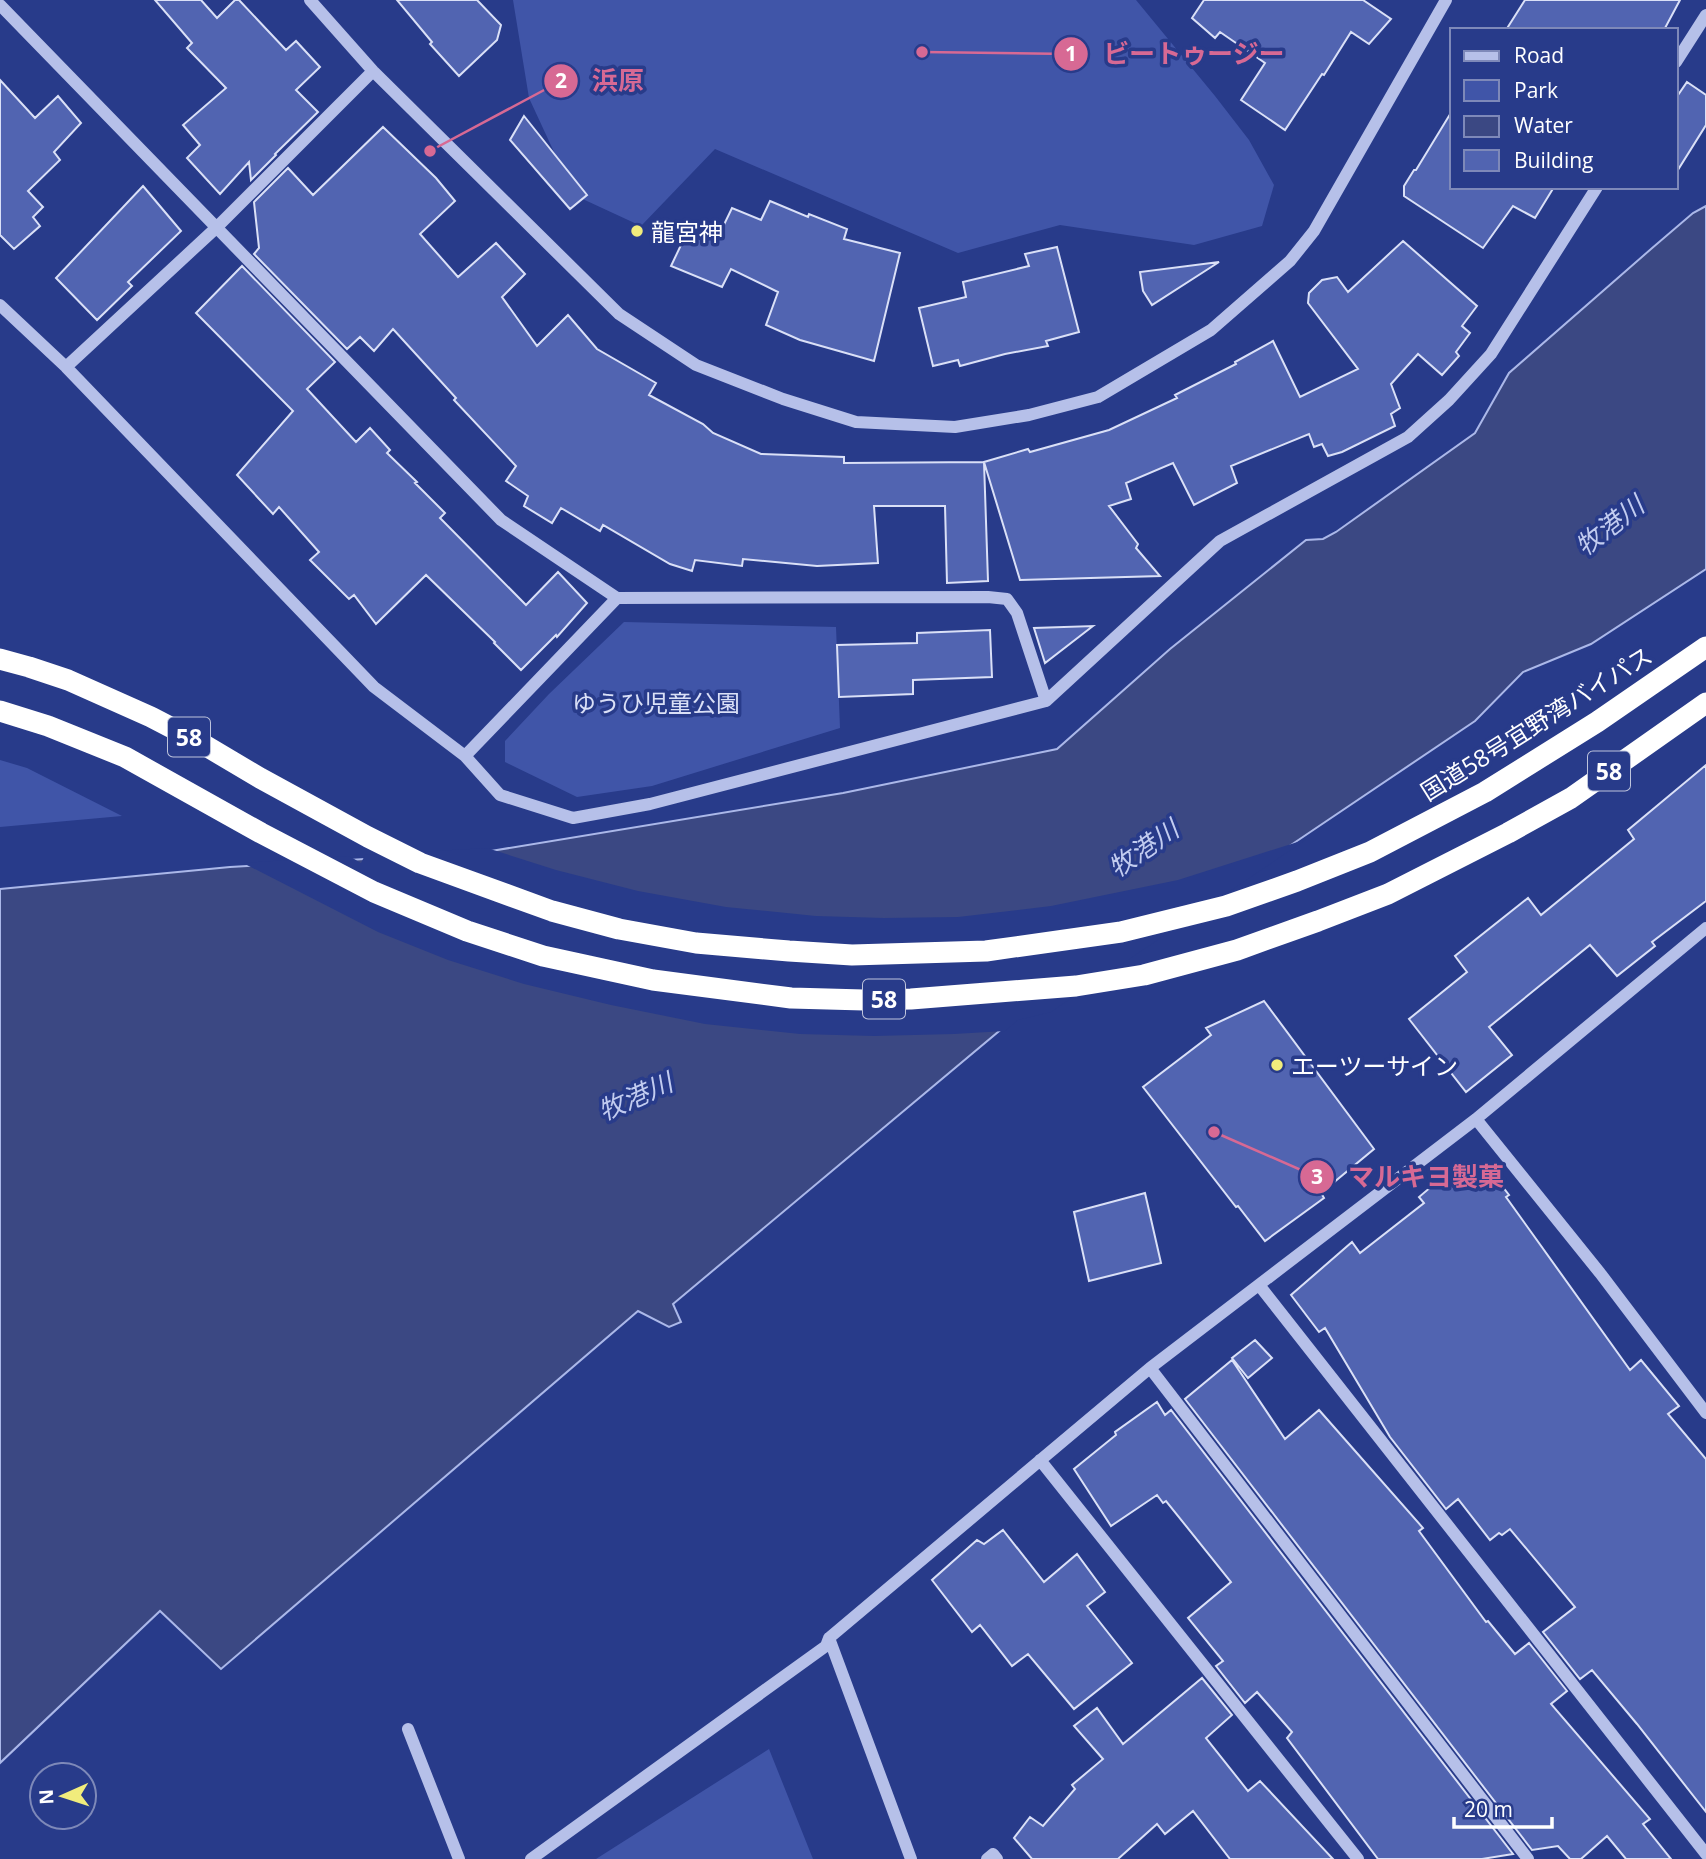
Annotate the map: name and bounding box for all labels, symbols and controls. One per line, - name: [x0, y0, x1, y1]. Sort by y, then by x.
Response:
- legend: [1450, 28, 1678, 189]
- callout: ビートゥージー: [1054, 31, 1299, 78]
- text: ビートゥージー: [1103, 35, 1285, 71]
- text: 1: [1065, 39, 1077, 67]
- text: Road: [1514, 41, 1564, 69]
- callout: 浜原: [543, 57, 658, 104]
- text: 浜原: [592, 62, 644, 98]
- text: 2: [555, 66, 567, 94]
- text: Park: [1514, 76, 1558, 104]
- text: Water: [1514, 111, 1573, 139]
- text: Building: [1514, 146, 1593, 174]
- place label: 龍宮神: [651, 215, 723, 248]
- marker: 龍宮神: [629, 223, 645, 239]
- water label: 牧港川: [1567, 485, 1653, 563]
- street label: 国道58号宜野湾バイパス: [1415, 640, 1657, 806]
- park label: ゆうひ児童公園: [572, 686, 740, 719]
- road number: 58: [168, 718, 210, 757]
- road number: 58: [1588, 751, 1630, 790]
- water label: 牧港川: [1101, 809, 1188, 885]
- road number: 58: [863, 980, 905, 1018]
- place label: エーツーサイン: [1291, 1049, 1458, 1082]
- marker: エーツーサイン: [1269, 1057, 1285, 1073]
- water label: 牧港川: [592, 1062, 681, 1128]
- callout: マルキヨ製菓: [1299, 1153, 1518, 1200]
- text: マルキヨ製菓: [1348, 1158, 1504, 1194]
- text: 3: [1311, 1162, 1323, 1190]
- north arrow: [28, 1761, 98, 1831]
- scale bar: [1454, 1786, 1552, 1830]
- text: N: [33, 1788, 59, 1805]
- text: 20 m: [1464, 1795, 1513, 1823]

